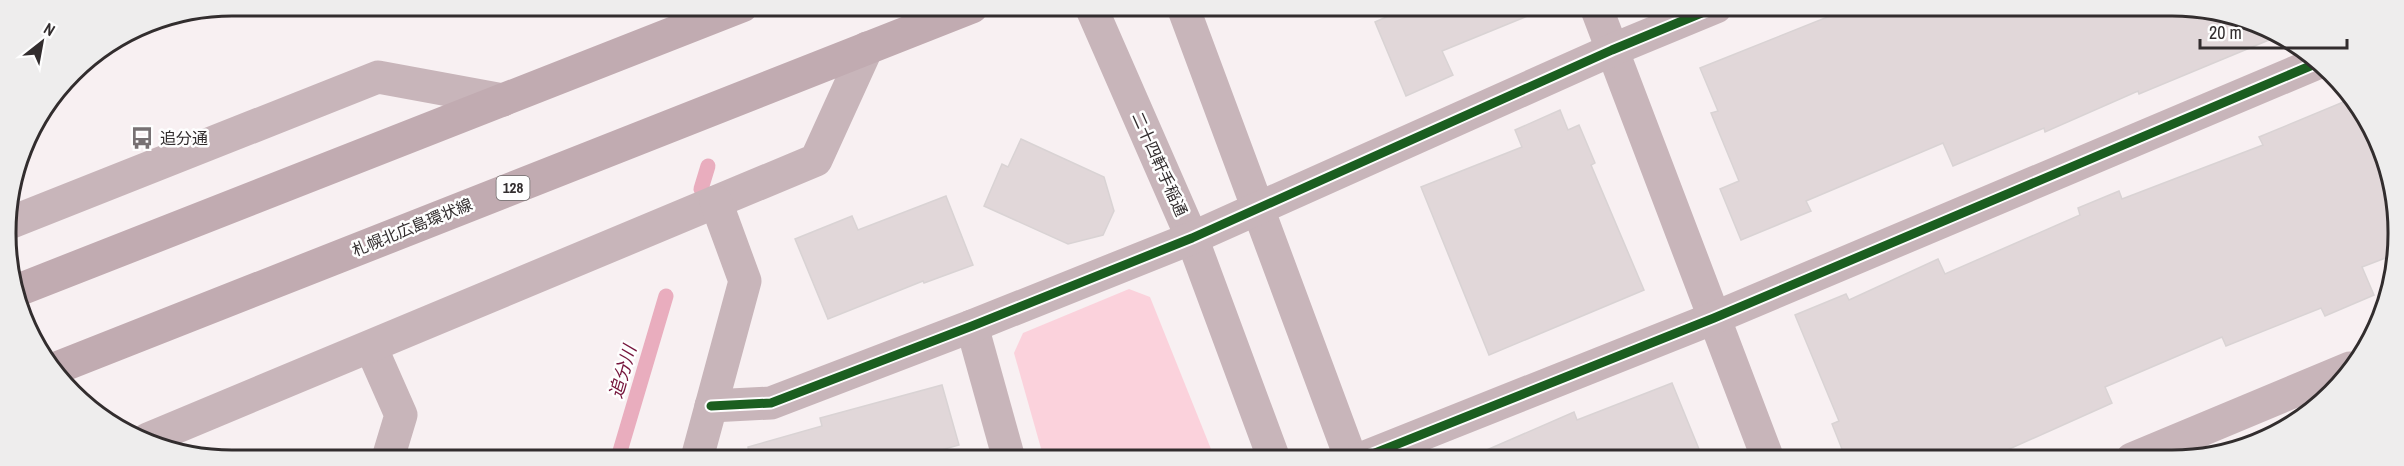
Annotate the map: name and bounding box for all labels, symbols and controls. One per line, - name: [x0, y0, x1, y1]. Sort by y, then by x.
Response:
- north arrow: [12, 12, 72, 72]
- scale bar: [2200, 12, 2347, 50]
- text: N: [40, 17, 59, 41]
- text: 20 m: [2209, 20, 2242, 45]
- street label: 二十四軒手稲通: [1127, 108, 1193, 220]
- bus stop icon: 追分通: [129, 125, 155, 151]
- place label: 追分通: [160, 127, 208, 149]
- road number: 128: [496, 176, 530, 200]
- street label: 札幌北広島環状線: [349, 193, 475, 261]
- water label: 追分川: [603, 341, 643, 401]

